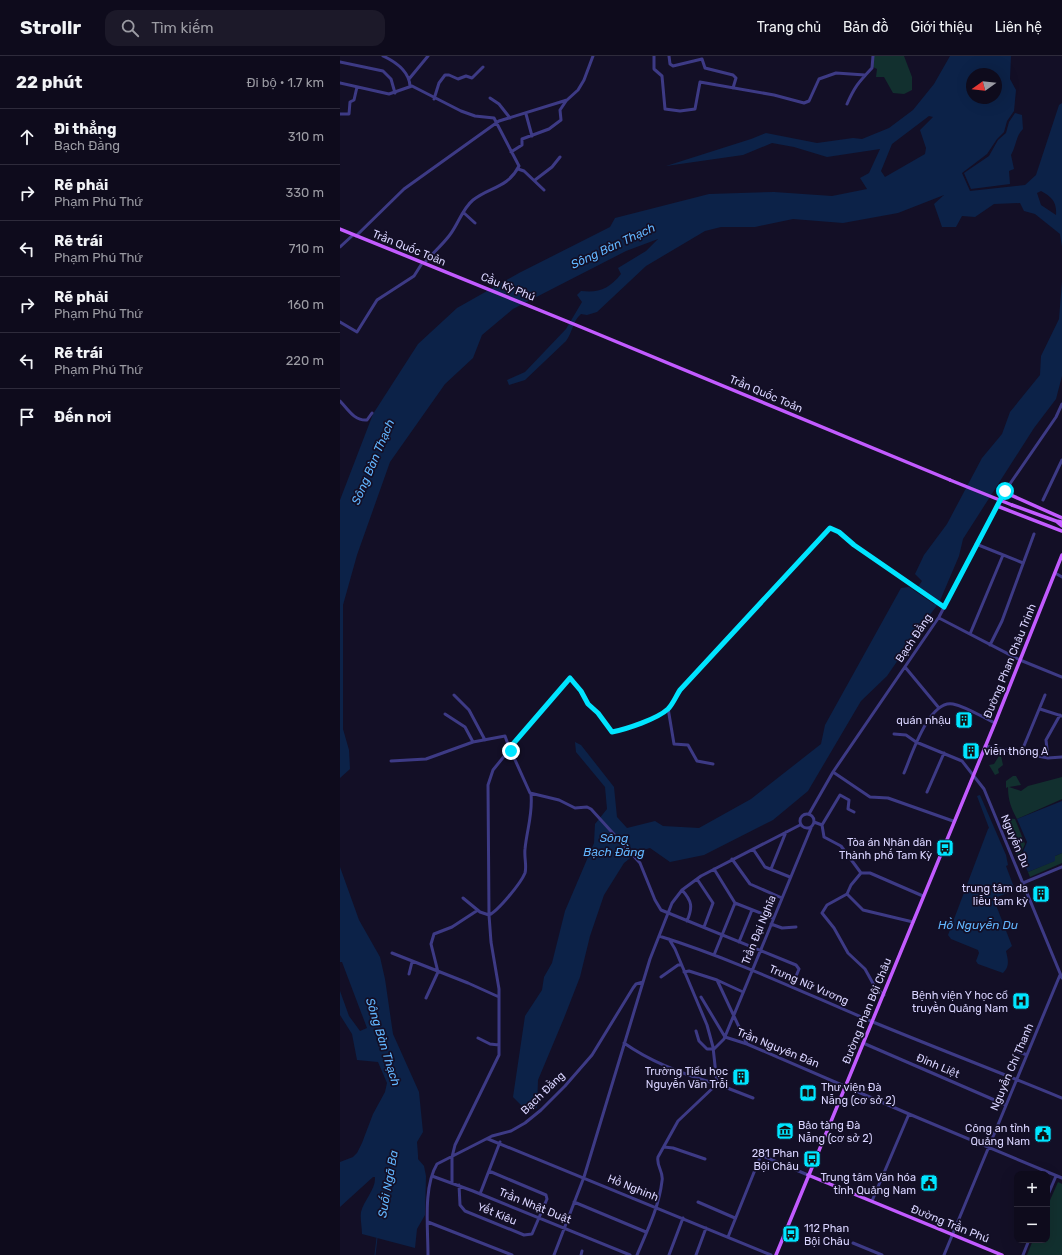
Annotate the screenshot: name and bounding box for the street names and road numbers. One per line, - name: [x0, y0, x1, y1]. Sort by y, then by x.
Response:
- street label: Trần Quốc Toản: [370, 226, 448, 269]
- street label: Cầu Kỳ Phú: [479, 269, 538, 304]
- street label: Trần Quốc Toản: [727, 371, 805, 415]
- street label: Đường Phan Châu Trinh: [981, 602, 1039, 720]
- street label: Bạch Đằng: [892, 610, 935, 665]
- street label: Nguyễn Du: [998, 812, 1032, 870]
- street label: Trần Đại Nghĩa: [738, 893, 779, 967]
- street label: Đường Phan Bội Châu: [840, 956, 894, 1066]
- street label: Trưng Nữ Vương: [767, 962, 851, 1008]
- street label: Nguyễn Chí Thanh: [987, 1021, 1036, 1113]
- street label: Trần Nguyên Đán: [735, 1024, 822, 1070]
- street label: Đinh Liệt: [914, 1051, 962, 1081]
- street label: Bạch Đằng: [517, 1068, 568, 1117]
- street label: Hồ Nghinh: [606, 1171, 661, 1204]
- street label: Trần Nhật Duật: [497, 1184, 574, 1227]
- street label: Yết Kiêu: [475, 1199, 519, 1228]
- street label: Đường Trần Phú: [909, 1201, 992, 1246]

